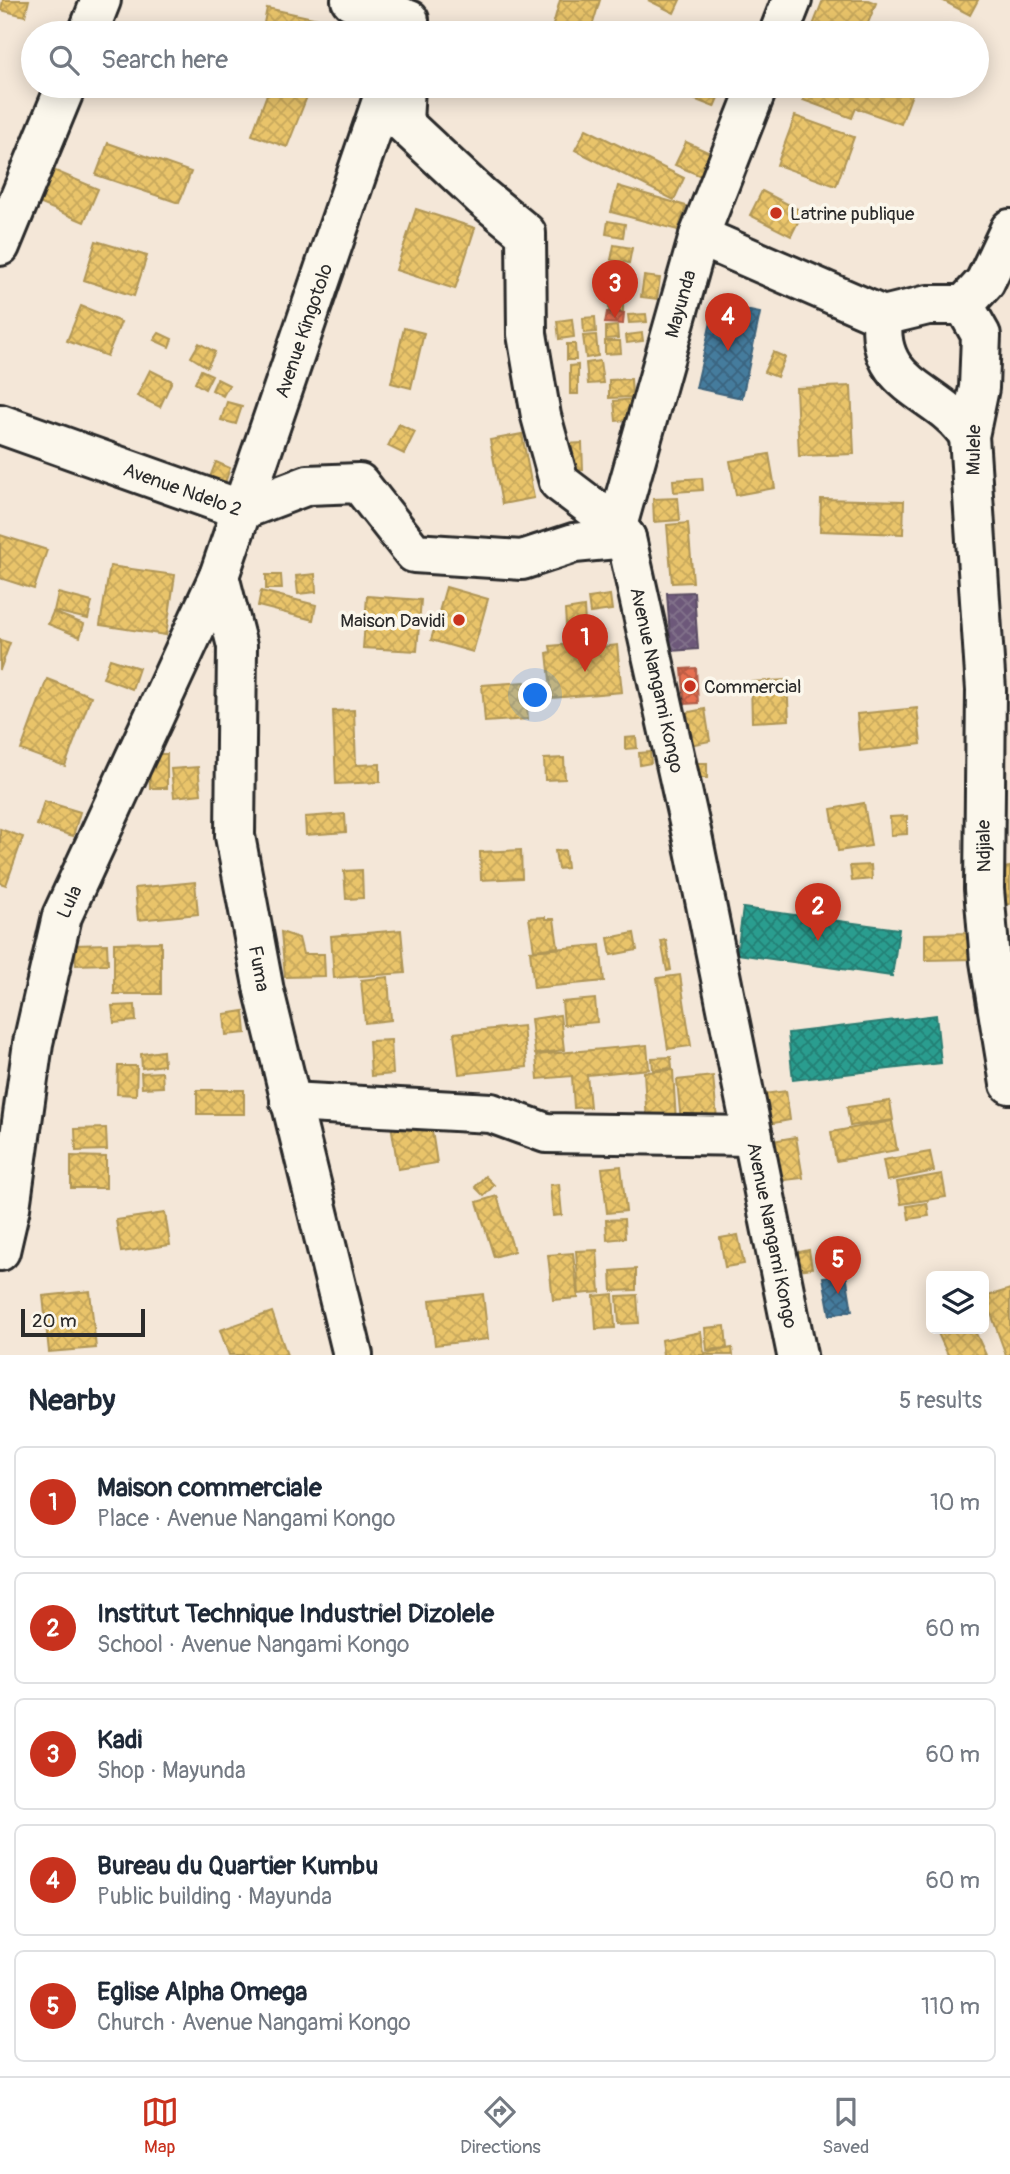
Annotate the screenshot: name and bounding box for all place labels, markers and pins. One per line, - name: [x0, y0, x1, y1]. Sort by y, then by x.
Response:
- place label: Latrine publique: [790, 202, 915, 226]
- marker: Latrine publique: [768, 205, 784, 221]
- pin: 3: [592, 260, 638, 318]
- pin: 4: [705, 293, 751, 351]
- place label: Maison Davidi: [340, 609, 445, 633]
- marker: Maison Davidi: [451, 612, 467, 628]
- pin: 1: [562, 614, 608, 672]
- place label: Commercial: [704, 675, 802, 699]
- marker: Commercial: [682, 678, 698, 694]
- pin: 2: [795, 883, 841, 941]
- pin: 5: [815, 1236, 861, 1294]

